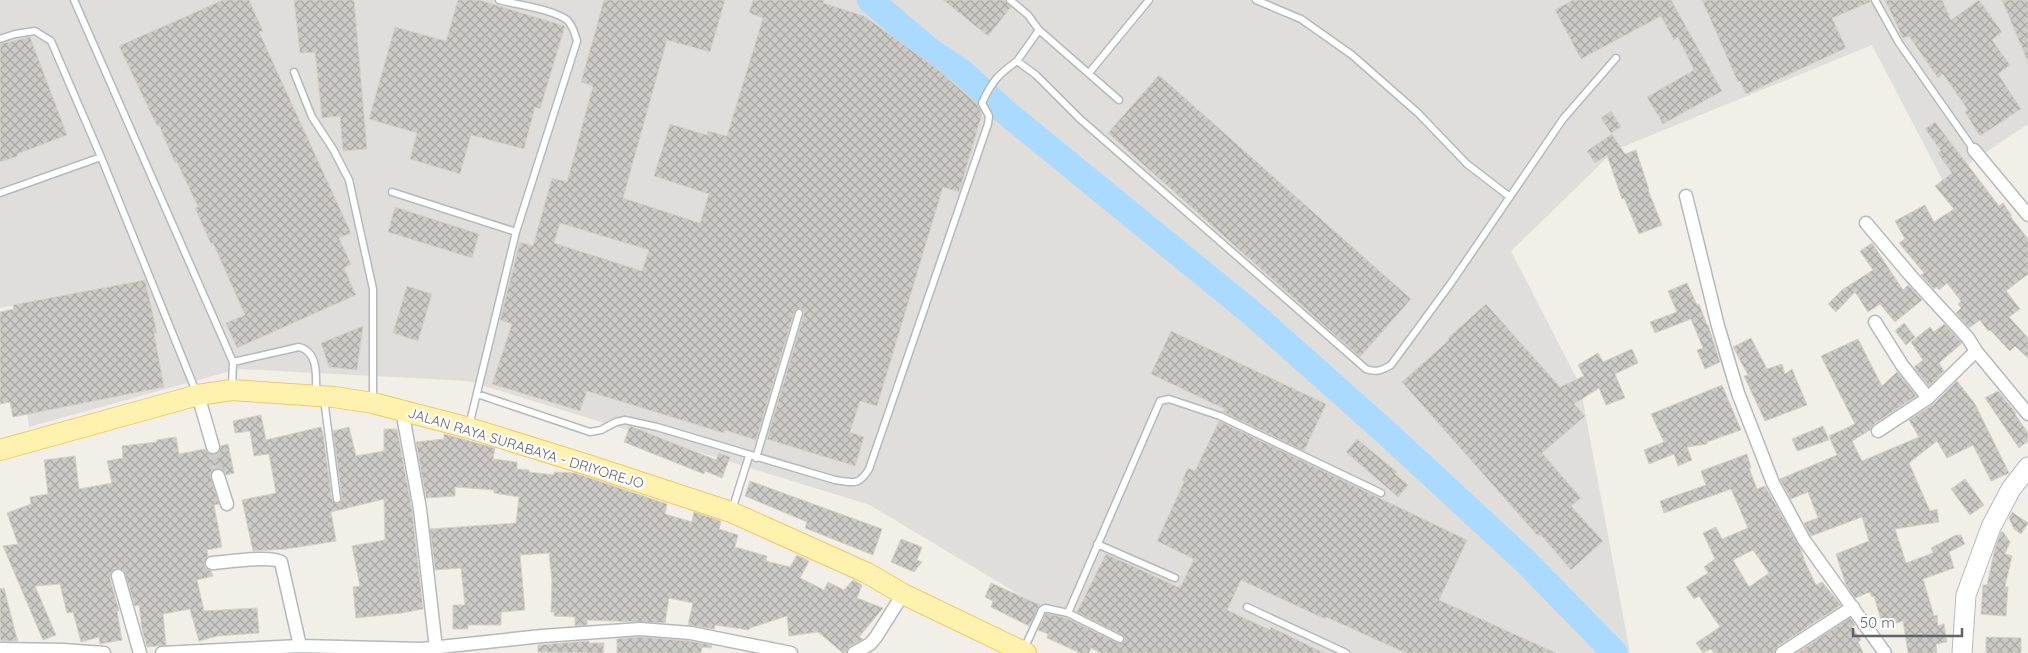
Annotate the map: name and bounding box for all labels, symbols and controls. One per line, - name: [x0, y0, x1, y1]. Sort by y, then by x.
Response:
- street label: JALAN RAYA SURABAYA - DRIYOREJO: [406, 403, 646, 493]
- scale bar: [1853, 606, 1962, 638]
- text: 50 m: [1860, 613, 1895, 632]

